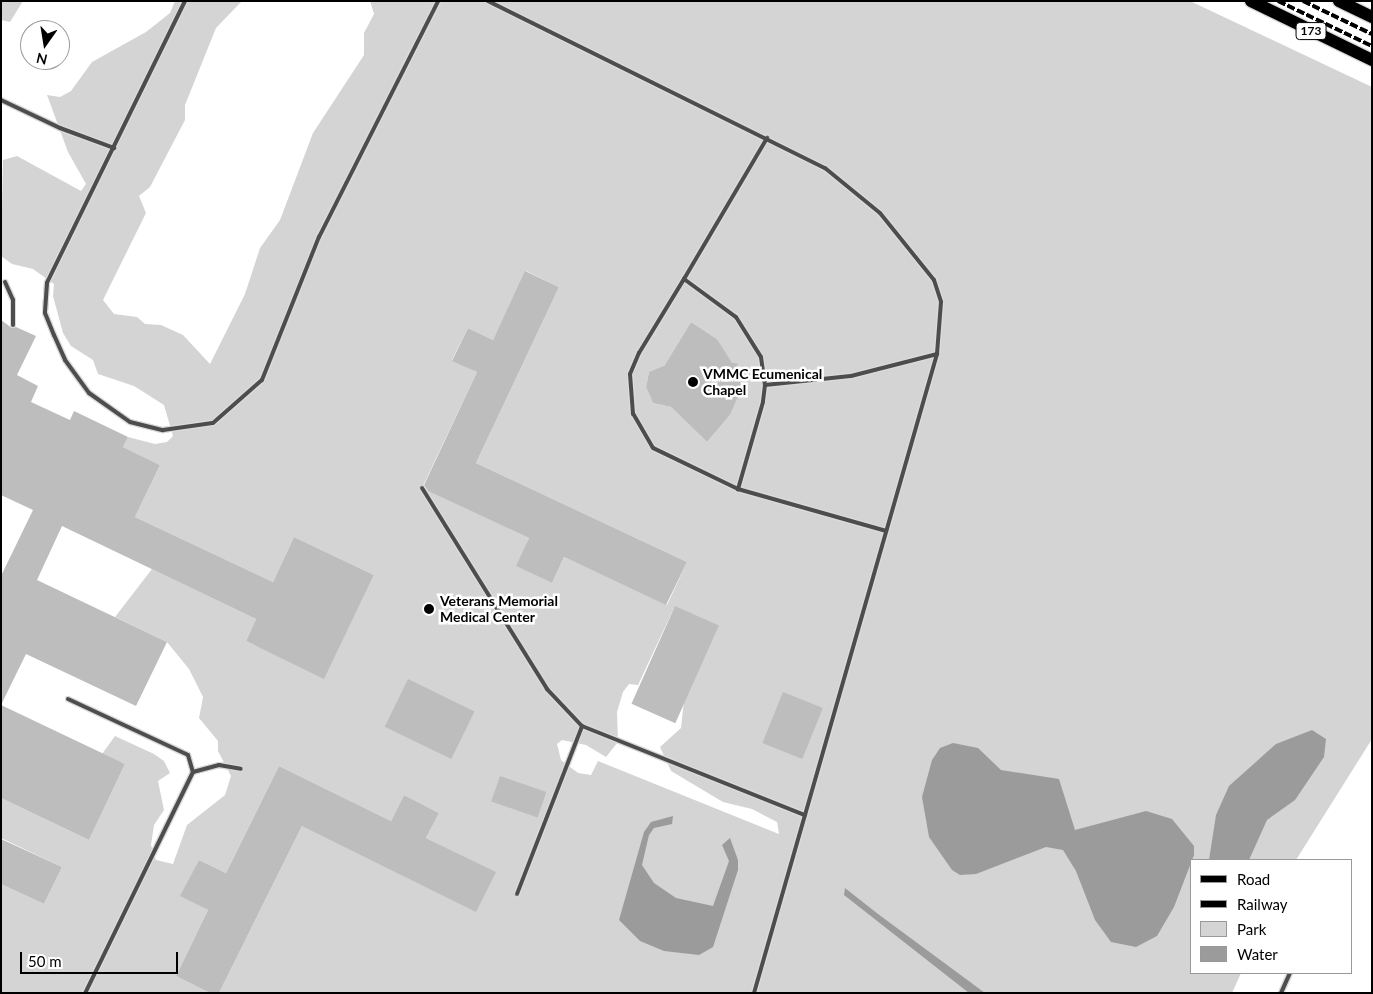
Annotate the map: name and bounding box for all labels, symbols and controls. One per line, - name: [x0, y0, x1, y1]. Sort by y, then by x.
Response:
- north arrow: [20, 20, 70, 70]
- road number: 173: [1295, 22, 1327, 40]
- text: N: [35, 50, 49, 69]
- place label: VMMC Ecumenical Chapel: [703, 366, 822, 398]
- marker: VMMC Ecumenical Chapel: [687, 376, 699, 388]
- place label: Veterans Memorial Medical Center: [440, 593, 558, 626]
- marker: Veterans Memorial Medical Center: [422, 602, 436, 616]
- legend: [1190, 859, 1353, 974]
- text: Road: [1237, 870, 1270, 888]
- text: Railway: [1237, 895, 1288, 913]
- text: Park: [1237, 920, 1266, 938]
- scale bar: [22, 942, 180, 974]
- text: Water: [1237, 945, 1278, 963]
- text: 50 m: [28, 952, 62, 970]

